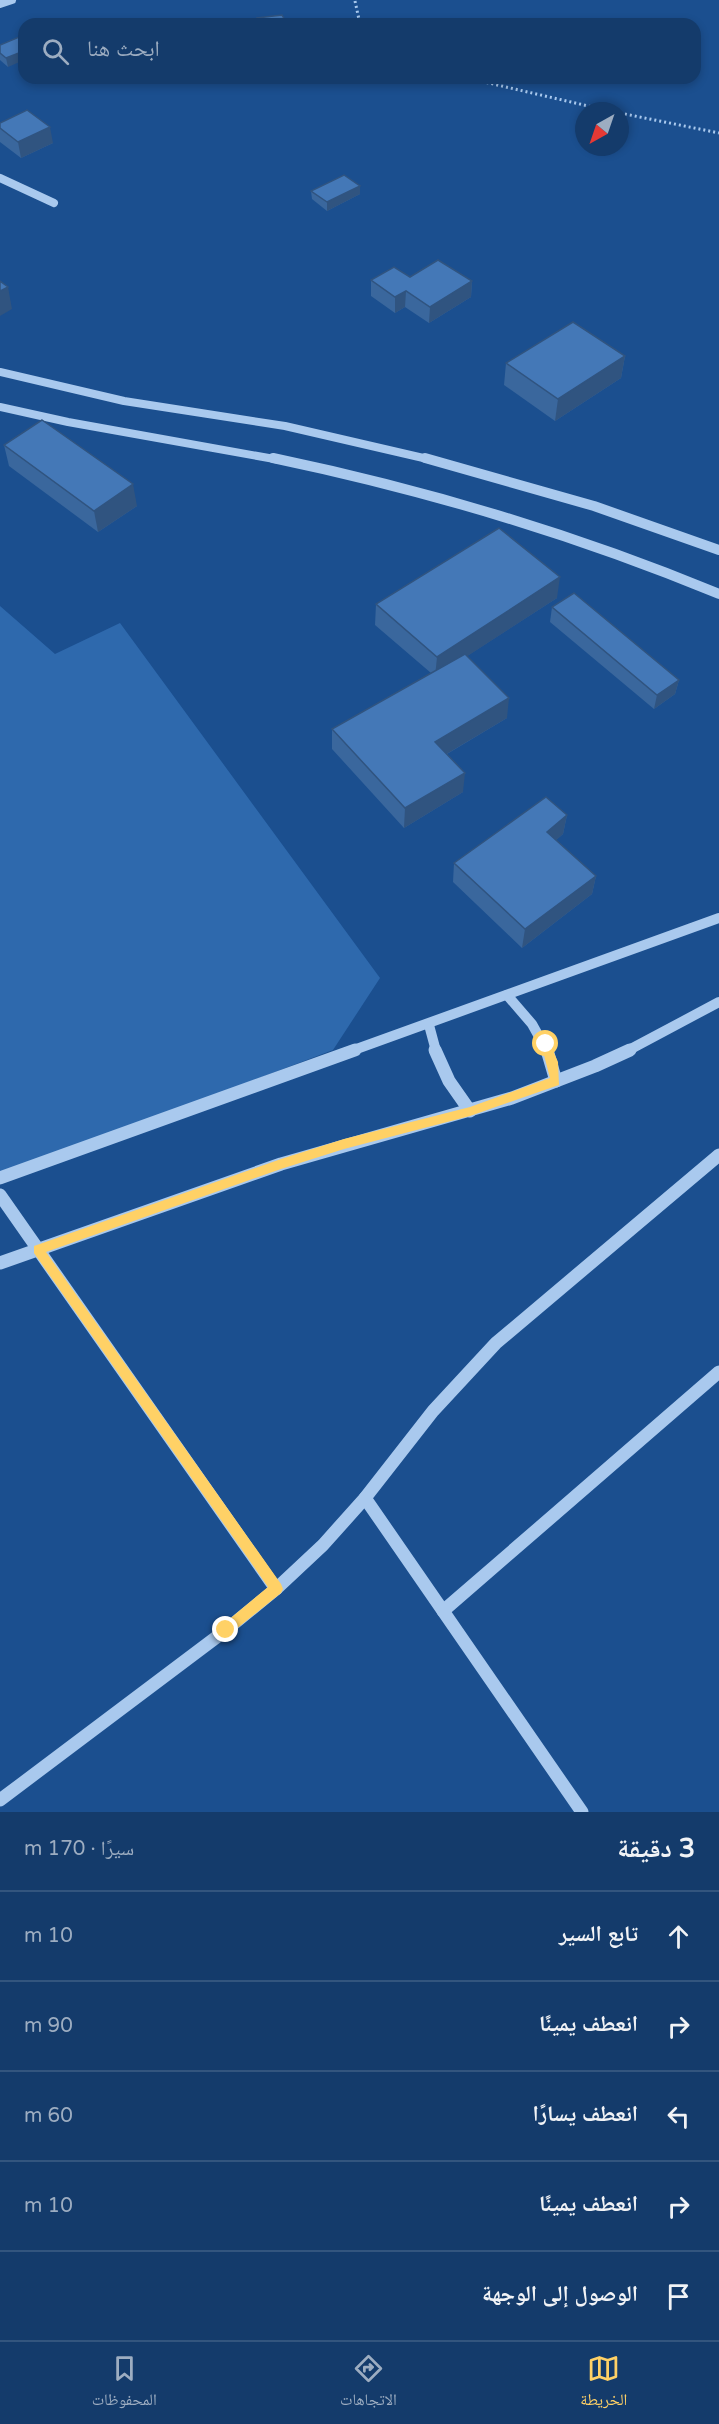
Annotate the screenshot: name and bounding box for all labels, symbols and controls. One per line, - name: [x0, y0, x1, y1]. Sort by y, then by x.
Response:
- search box: [18, 18, 701, 84]
- icon: search: [39, 35, 72, 68]
- text: ابحث هنا: [87, 36, 160, 62]
- north arrow: [575, 102, 629, 156]
- route start: [532, 1030, 558, 1056]
- route end: [212, 1616, 238, 1642]
- text: 3 دقيقة: [617, 1833, 695, 1864]
- text: سيرًا · 170 m: [24, 1837, 134, 1861]
- icon: ahead: [662, 1920, 695, 1953]
- text: تابع السير: [559, 1921, 638, 1947]
- text: 10 m: [24, 1924, 73, 1948]
- icon: right: [662, 2010, 695, 2043]
- text: انعطف يمينًا: [539, 2011, 638, 2037]
- text: 90 m: [24, 2014, 73, 2038]
- icon: left: [662, 2100, 695, 2133]
- text: انعطف يسارًا: [533, 2101, 638, 2127]
- text: 60 m: [24, 2104, 73, 2128]
- icon: right: [662, 2190, 695, 2223]
- text: انعطف يمينًا: [539, 2191, 638, 2217]
- text: 10 m: [24, 2194, 73, 2218]
- icon: arrive: [662, 2280, 695, 2313]
- text: الوصول إلى الوجهة: [482, 2281, 638, 2307]
- tab: المحفوظات: [92, 2352, 157, 2415]
- tab: الاتجاهات: [340, 2352, 397, 2415]
- tab: الخريطة: [580, 2352, 627, 2415]

